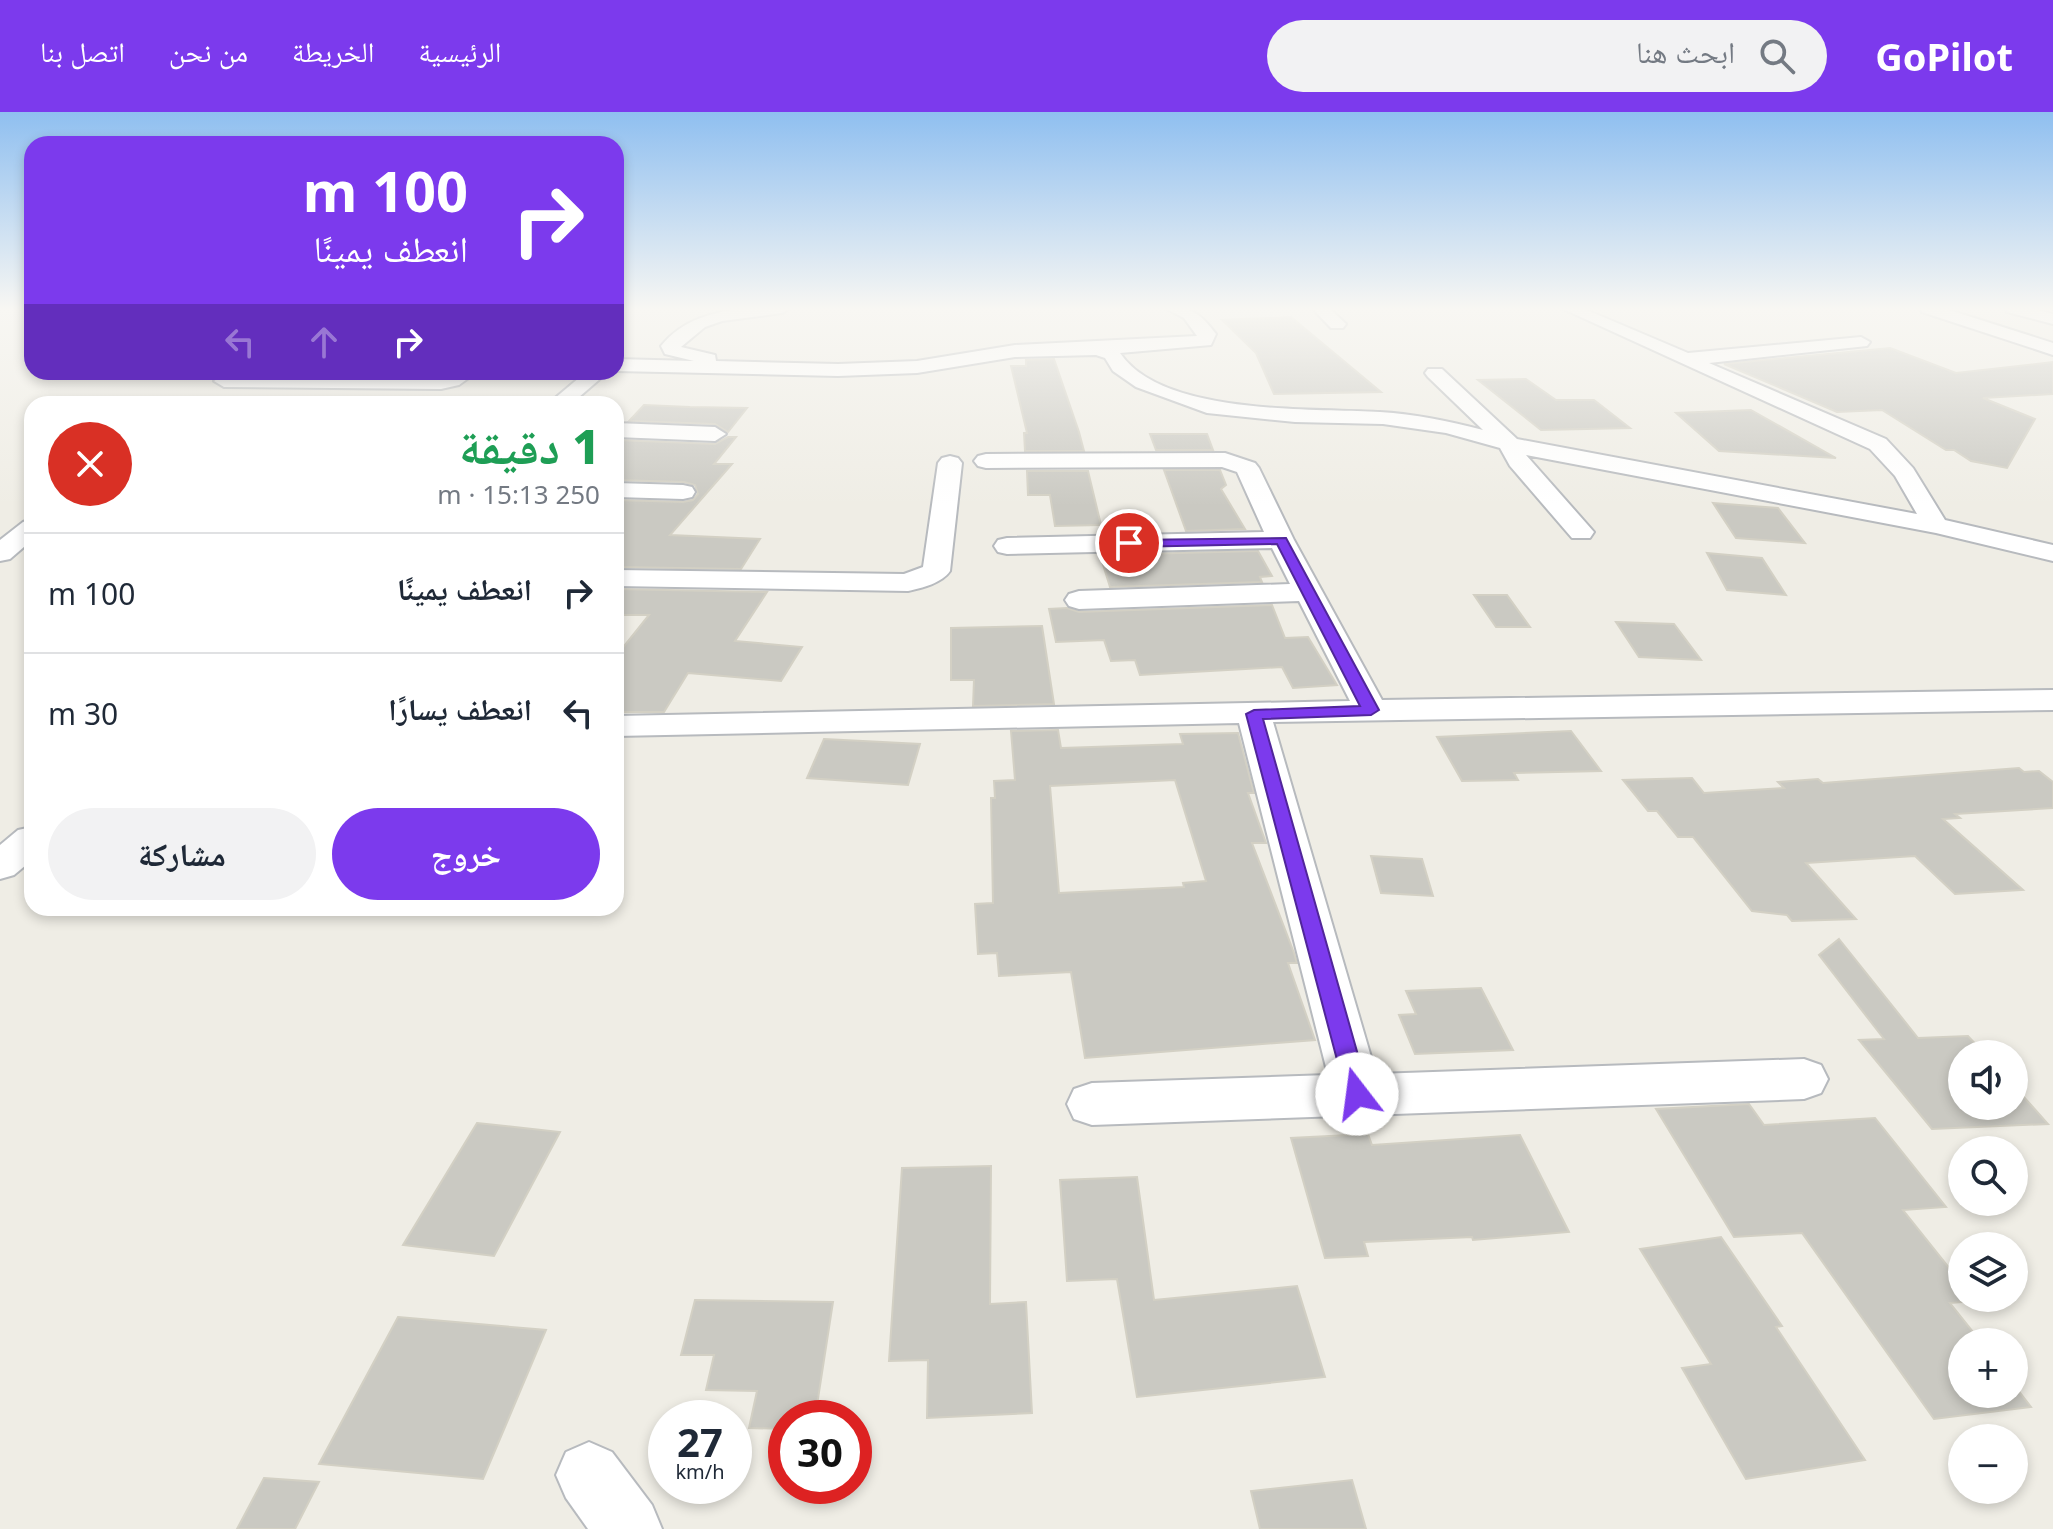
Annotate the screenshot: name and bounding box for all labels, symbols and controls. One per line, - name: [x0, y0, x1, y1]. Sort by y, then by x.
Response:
- search box: [1267, 20, 1827, 92]
- text: GoPilot: [1875, 30, 2013, 82]
- text: ابحث هنا: [1636, 31, 1735, 72]
- text: اتصل بنا: [40, 32, 125, 70]
- text: من نحن: [169, 32, 248, 70]
- text: الخريطة: [292, 32, 374, 70]
- text: الرئيسية: [418, 32, 501, 70]
- icon: search: [1755, 34, 1799, 78]
- text: 100 m: [303, 152, 468, 228]
- icon: right: [496, 168, 600, 272]
- text: انعطف يمينًا: [313, 224, 468, 273]
- icon: left: [218, 320, 262, 364]
- icon: ahead: [302, 320, 346, 364]
- icon: right: [386, 320, 430, 364]
- text: 1 دقيقة: [459, 413, 600, 478]
- button: close: [48, 422, 132, 506]
- text: 250 m · 15:13: [437, 476, 600, 512]
- pin: [1095, 509, 1163, 577]
- icon: arrive: [1107, 521, 1151, 565]
- text: انعطف يمينًا: [397, 568, 532, 609]
- icon: right: [556, 571, 600, 615]
- text: 100 m: [48, 573, 135, 614]
- text: انعطف يسارًا: [388, 688, 532, 729]
- icon: left: [556, 691, 600, 735]
- text: 30 m: [48, 693, 118, 734]
- button: مشاركة: [48, 808, 316, 900]
- button: خروج: [332, 808, 600, 900]
- map controls: [1948, 1040, 2028, 1504]
- button: sound: [1948, 1040, 2028, 1120]
- position arrow: [1315, 1052, 1399, 1136]
- button: search: [1948, 1136, 2028, 1216]
- button: layers: [1948, 1232, 2028, 1312]
- button: +: [1948, 1328, 2028, 1408]
- speed limit sign: 30: [768, 1400, 872, 1504]
- text: 27: [677, 1414, 723, 1469]
- button: −: [1948, 1424, 2028, 1504]
- text: km/h: [675, 1458, 725, 1485]

